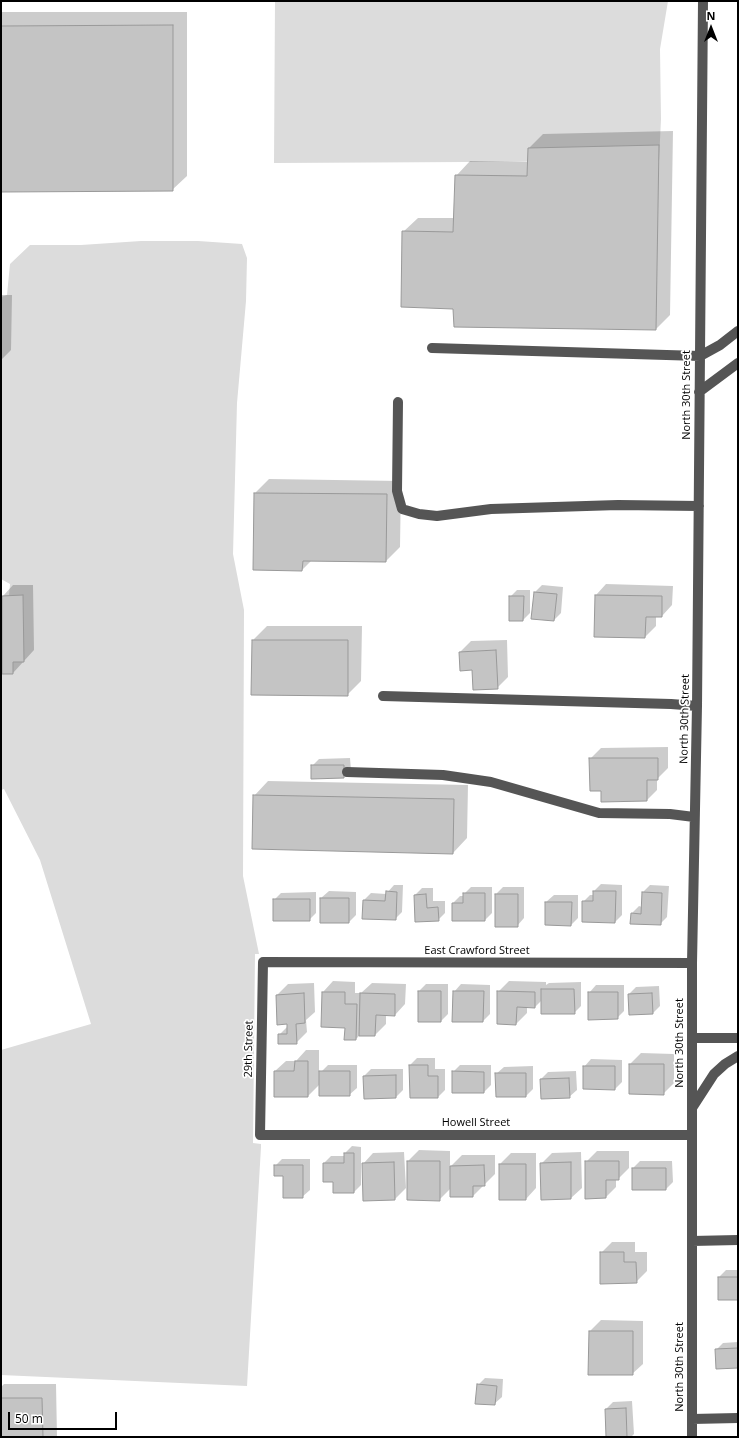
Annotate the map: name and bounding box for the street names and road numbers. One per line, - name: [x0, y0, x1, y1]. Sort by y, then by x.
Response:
- street label: North 30th Street: [680, 350, 694, 440]
- street label: North 30th Street: [678, 674, 692, 764]
- street label: East Crawford Street: [424, 944, 530, 958]
- street label: North 30th Street: [673, 998, 687, 1088]
- street label: 29th Street: [242, 1020, 256, 1078]
- street label: Howell Street: [442, 1116, 510, 1130]
- street label: North 30th Street: [673, 1322, 687, 1412]

